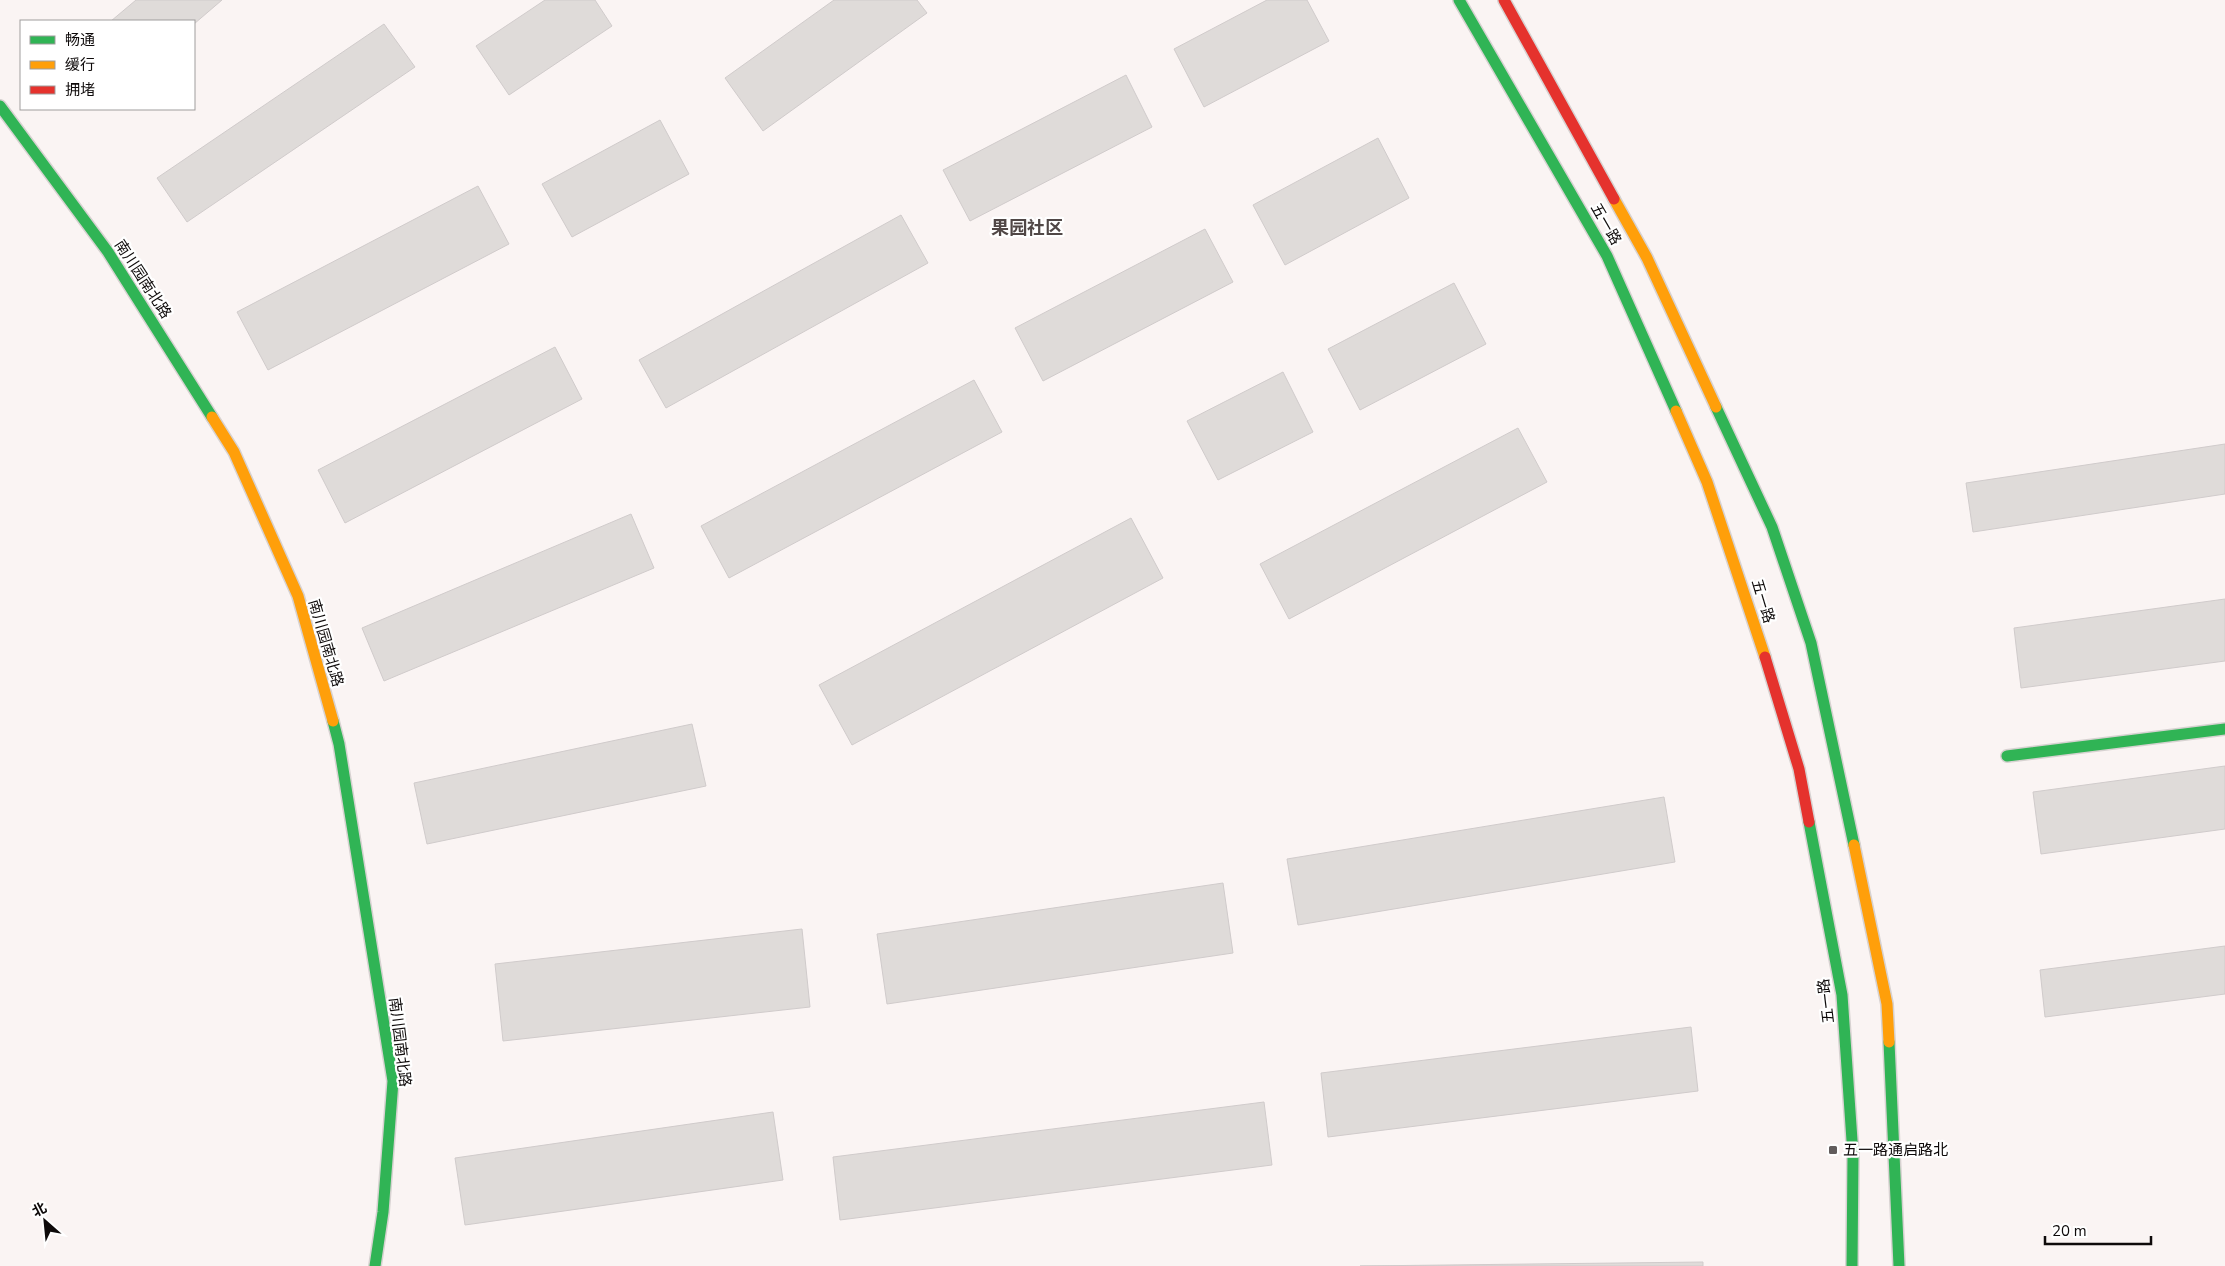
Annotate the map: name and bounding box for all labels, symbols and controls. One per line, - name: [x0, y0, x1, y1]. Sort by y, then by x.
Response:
- legend: [20, 20, 195, 110]
- text: 畅通: [65, 30, 95, 50]
- text: 缓行: [65, 55, 95, 75]
- text: 拥堵: [65, 80, 95, 100]
- street label: 五一路: [1586, 200, 1626, 248]
- district label: 果园社区: [991, 216, 1063, 240]
- street label: 南川园南北路: [110, 236, 176, 322]
- street label: 五一路: [1747, 577, 1779, 625]
- street label: 南川园南北路: [304, 597, 348, 689]
- street label: 五一路: [1813, 977, 1839, 1025]
- street label: 南川园南北路: [385, 996, 415, 1088]
- place label: 五一路通启路北: [1843, 1140, 1948, 1160]
- marker: 五一路通启路北: [1827, 1144, 1839, 1156]
- north arrow: [20, 1196, 70, 1246]
- text: 北: [29, 1198, 50, 1222]
- scale bar: [2045, 1214, 2151, 1246]
- text: 20 m: [2052, 1221, 2087, 1241]

